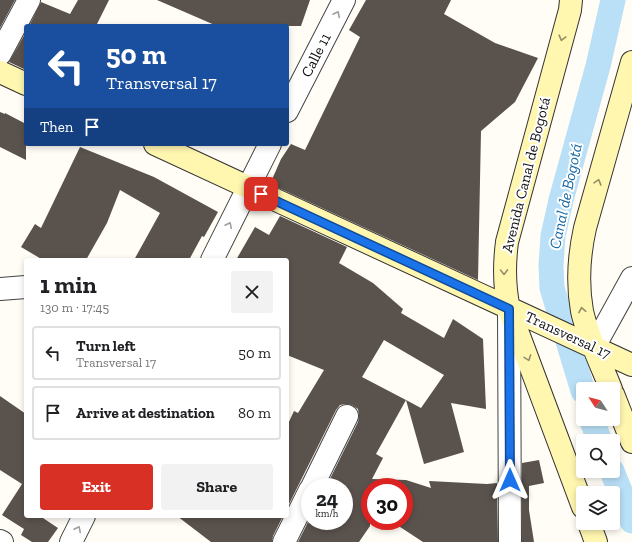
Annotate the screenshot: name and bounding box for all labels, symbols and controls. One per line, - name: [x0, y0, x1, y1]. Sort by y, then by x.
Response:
- one-way arrow: [332, 11, 340, 18]
- street label: Calle 11: [297, 30, 335, 80]
- one-way arrow: [558, 34, 567, 41]
- text: 50 m: [106, 38, 167, 71]
- icon: left: [40, 40, 92, 92]
- text: Transversal 17: [106, 72, 217, 94]
- street label: Avenida Canal de Bogotá: [498, 95, 554, 255]
- icon: arrive: [81, 116, 103, 138]
- text: Then: [40, 118, 73, 136]
- water label: Canal de Bogotá: [545, 142, 586, 250]
- pin: [244, 177, 278, 211]
- one-way arrow: [593, 179, 602, 186]
- icon: arrive: [250, 183, 272, 205]
- one-way arrow: [224, 222, 232, 229]
- one-way arrow: [500, 269, 508, 275]
- text: 1 min: [40, 270, 97, 299]
- button: close: [231, 271, 273, 313]
- text: 130 m · 17:45: [40, 300, 109, 315]
- one-way arrow: [579, 306, 587, 313]
- street label: Transversal 17: [522, 307, 614, 363]
- text: Turn left: [76, 337, 136, 355]
- icon: left: [42, 342, 64, 364]
- text: 50 m: [238, 344, 271, 362]
- text: Transversal 17: [76, 355, 156, 370]
- one-way arrow: [523, 355, 531, 362]
- north arrow: [576, 382, 620, 426]
- map controls: [576, 382, 620, 530]
- icon: arrive: [42, 402, 64, 424]
- text: Arrive at destination: [76, 404, 215, 422]
- text: 80 m: [238, 404, 271, 422]
- button: search: [576, 434, 620, 478]
- position arrow: [489, 459, 531, 501]
- button: Exit: [40, 464, 153, 510]
- button: Share: [161, 464, 273, 510]
- speed limit sign: 30: [361, 478, 413, 530]
- button: layers: [576, 486, 620, 530]
- text: 24: [316, 487, 338, 511]
- text: km/h: [316, 508, 338, 520]
- one-way arrow: [73, 526, 80, 533]

